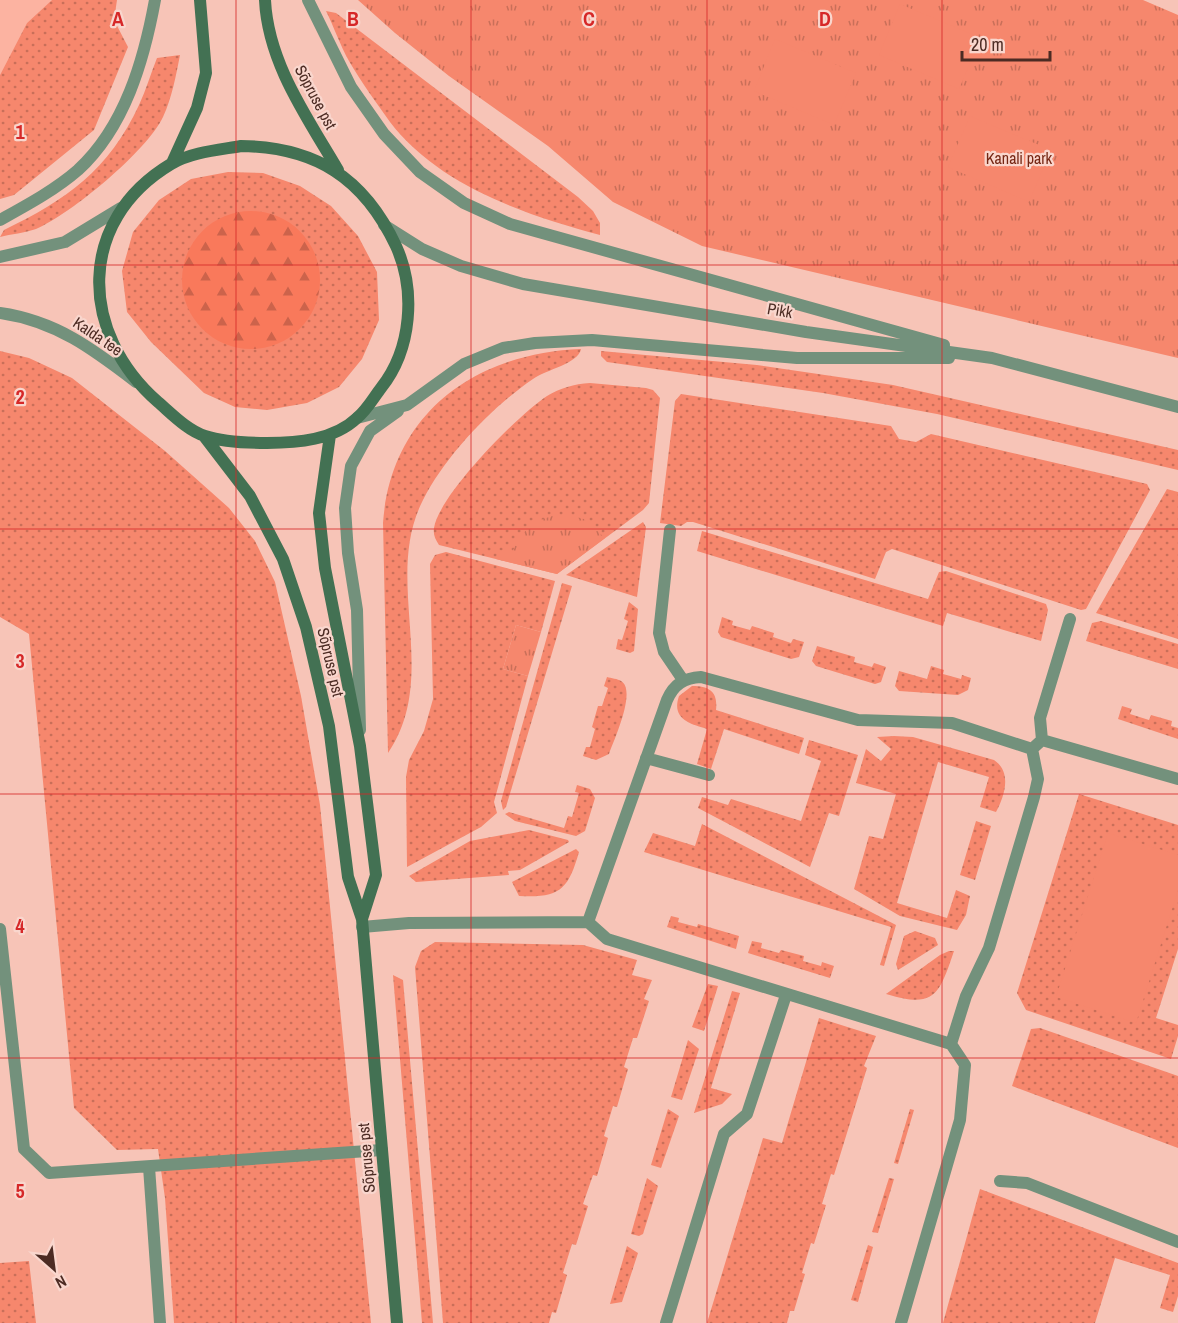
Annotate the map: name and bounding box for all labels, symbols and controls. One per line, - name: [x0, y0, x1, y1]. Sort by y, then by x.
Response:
- text: A: [112, 5, 124, 32]
- text: B: [347, 5, 359, 32]
- text: C: [583, 5, 595, 32]
- text: D: [819, 5, 831, 32]
- scale bar: [962, 24, 1050, 62]
- text: 20 m: [971, 32, 1004, 57]
- street label: Sõpruse pst: [290, 61, 342, 133]
- text: 1: [15, 118, 25, 145]
- park label: Kanali park: [986, 147, 1053, 169]
- street label: Pikk: [766, 297, 795, 323]
- street label: Kalda tee: [69, 311, 127, 361]
- text: 2: [15, 383, 25, 410]
- street label: Sõpruse pst: [312, 625, 350, 699]
- text: 3: [15, 647, 25, 674]
- text: 4: [15, 912, 25, 939]
- street label: Sõpruse pst: [352, 1122, 380, 1194]
- text: 5: [15, 1177, 25, 1204]
- north arrow: [24, 1239, 84, 1299]
- text: N: [52, 1270, 70, 1294]

